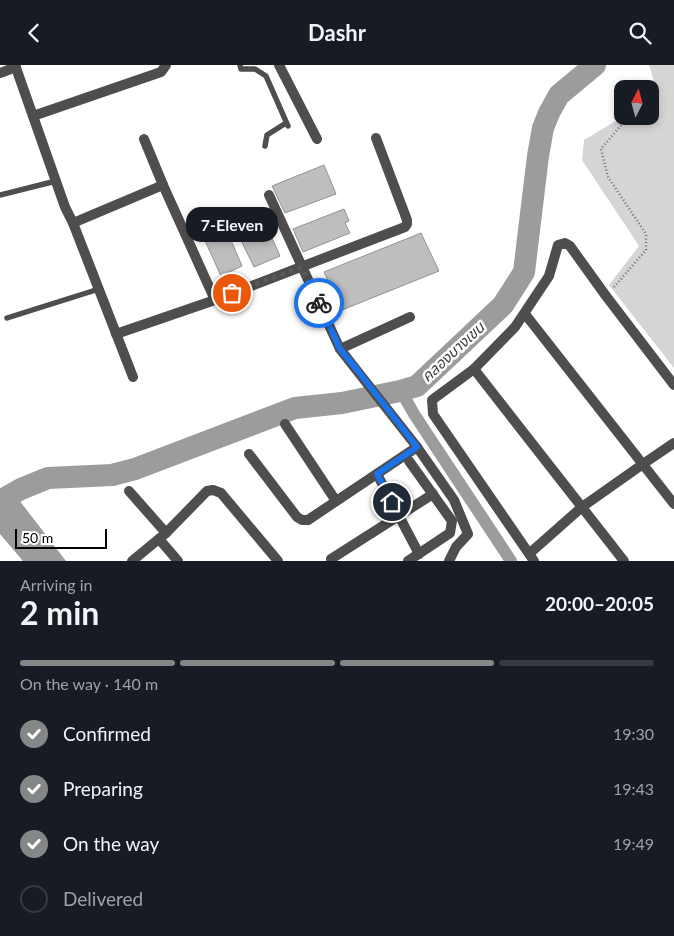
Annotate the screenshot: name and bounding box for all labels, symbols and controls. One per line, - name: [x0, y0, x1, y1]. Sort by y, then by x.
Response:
- icon: back: [20, 19, 48, 47]
- text: Dashr: [308, 19, 366, 46]
- icon: search: [626, 19, 654, 47]
- north arrow: [614, 80, 659, 125]
- map controls: [614, 80, 659, 125]
- callout: 7-Eleven: [186, 208, 278, 243]
- text: 7-Eleven: [201, 215, 263, 234]
- pin: [211, 272, 253, 314]
- courier: [294, 278, 344, 328]
- icon: bag: [218, 279, 246, 307]
- icon: bike: [305, 289, 333, 317]
- water label: คลองบางเขน: [417, 317, 488, 385]
- pin: [371, 481, 413, 523]
- icon: home: [378, 488, 406, 516]
- scale bar: [15, 526, 108, 549]
- text: 50 m: [22, 529, 53, 546]
- text: Arriving in: [20, 575, 93, 594]
- text: 20:00–20:05: [545, 592, 654, 615]
- text: 2 min: [20, 593, 99, 632]
- text: On the way · 140 m: [20, 674, 158, 693]
- icon: check: [20, 720, 48, 748]
- text: Confirmed: [63, 722, 151, 745]
- text: 19:30: [613, 724, 654, 743]
- icon: check: [20, 775, 48, 803]
- text: Preparing: [63, 777, 143, 800]
- text: 19:43: [613, 779, 654, 798]
- icon: check: [20, 830, 48, 858]
- text: On the way: [63, 832, 159, 855]
- text: 19:49: [613, 834, 654, 853]
- text: Delivered: [63, 887, 143, 910]

